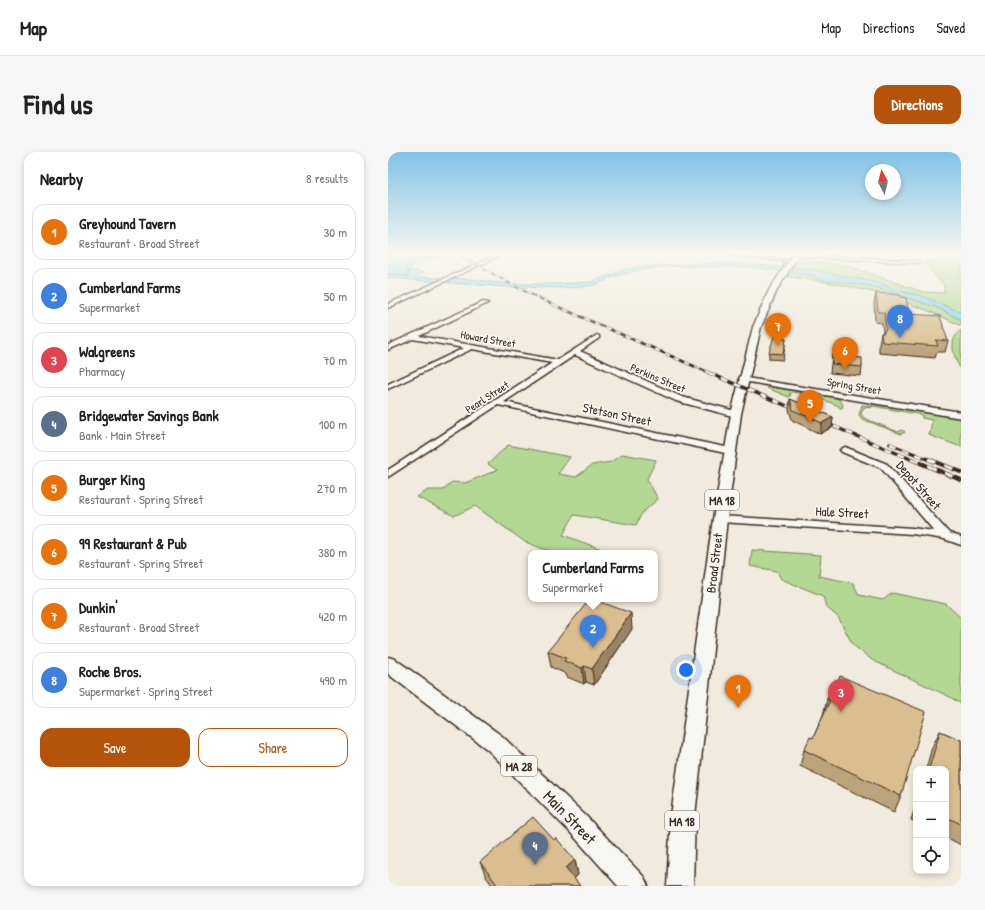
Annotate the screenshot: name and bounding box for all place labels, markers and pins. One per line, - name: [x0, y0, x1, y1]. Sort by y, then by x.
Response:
- pin: 8: [887, 305, 913, 338]
- pin: 7: [765, 313, 791, 346]
- pin: 6: [832, 337, 858, 370]
- pin: 5: [797, 390, 823, 423]
- pin: 2: [580, 615, 606, 648]
- pin: 1: [725, 675, 751, 708]
- pin: 3: [828, 679, 854, 712]
- pin: 4: [522, 832, 548, 865]

